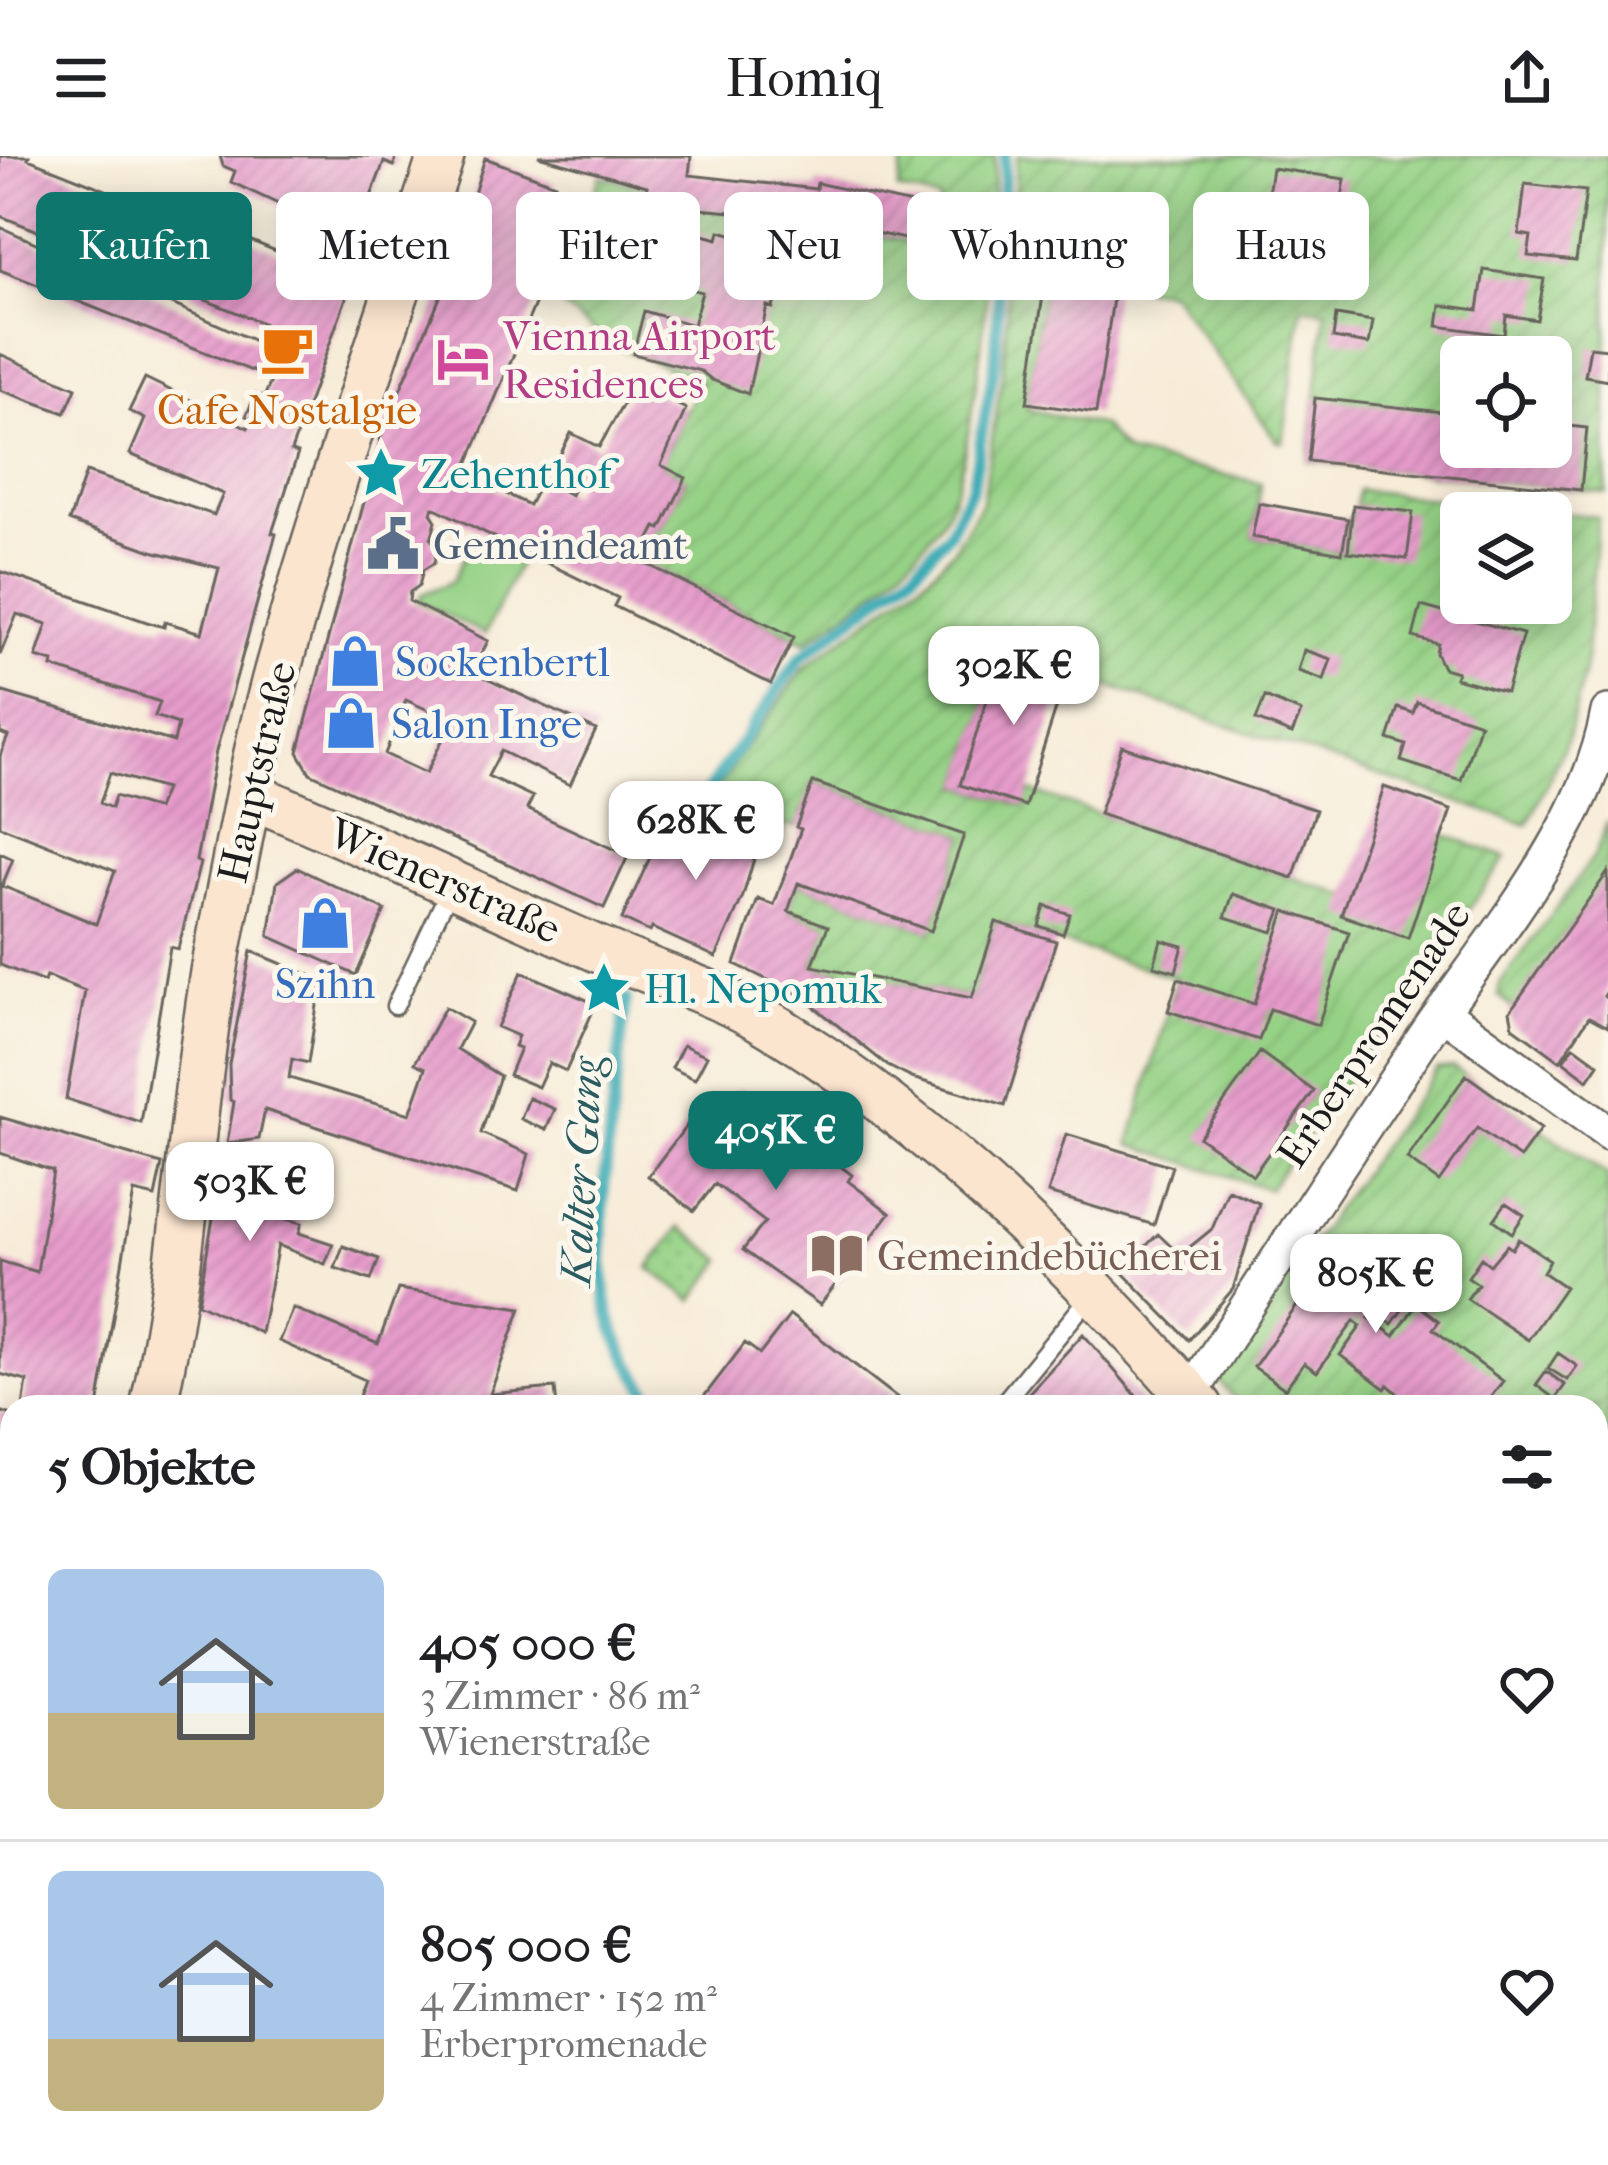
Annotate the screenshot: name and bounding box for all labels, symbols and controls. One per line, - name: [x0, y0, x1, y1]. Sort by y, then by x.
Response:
- icon: menu: [48, 45, 114, 111]
- icon: share: [1494, 45, 1560, 111]
- text: Homiq: [725, 47, 883, 110]
- chip: Kaufen: [36, 192, 252, 300]
- chip: Mieten: [276, 192, 492, 300]
- chip: Filter: [516, 192, 700, 300]
- chip: Neu: [724, 192, 883, 300]
- chip: Wohnung: [907, 192, 1169, 300]
- chip: Haus: [1193, 192, 1369, 300]
- place label: Vienna Airport Residences: [502, 312, 776, 409]
- cafe icon: Cafe Nostalgie: [258, 320, 316, 378]
- hotel icon: Vienna Airport Residences: [434, 330, 492, 388]
- map controls: [1440, 336, 1572, 624]
- button: locate: [1440, 336, 1572, 468]
- place label: Cafe Nostalgie: [157, 386, 417, 435]
- place icon: Zehenthof: [352, 444, 410, 502]
- place label: Zehenthof: [421, 450, 620, 499]
- button: layers: [1440, 492, 1572, 624]
- public building icon: Gemeindeamt: [364, 515, 422, 573]
- place label: Gemeindeamt: [433, 521, 688, 570]
- pin: 302K €: [916, 626, 1112, 728]
- shop icon: Sockenbertl: [326, 632, 384, 690]
- place label: Sockenbertl: [395, 638, 610, 687]
- text: 302K €: [955, 642, 1073, 688]
- street label: Hauptstraße: [208, 657, 307, 888]
- shop icon: Salon Inge: [322, 694, 380, 752]
- place label: Salon Inge: [391, 700, 582, 749]
- pin: 628K €: [598, 781, 794, 883]
- text: 628K €: [636, 797, 756, 843]
- street label: Wienerstraße: [320, 808, 568, 954]
- street label: Erberpromenade: [1267, 893, 1481, 1177]
- shop icon: Szihn: [296, 894, 354, 952]
- place icon: Hl. Nepomuk: [575, 959, 633, 1017]
- place label: Szihn: [275, 960, 375, 1009]
- place label: Hl. Nepomuk: [644, 965, 882, 1014]
- water label: Kalter Gang: [549, 1054, 614, 1290]
- pin: 405K €: [678, 1091, 874, 1193]
- text: 405K €: [715, 1107, 837, 1153]
- pin: 503K €: [152, 1142, 348, 1244]
- text: 503K €: [193, 1158, 307, 1204]
- library icon: Gemeindebücherei: [808, 1226, 866, 1284]
- place label: Gemeindebücherei: [877, 1232, 1222, 1281]
- pin: 805K €: [1278, 1234, 1474, 1336]
- text: 805K €: [1317, 1250, 1435, 1296]
- icon: filters: [1494, 1434, 1560, 1500]
- text: 5 Objekte: [48, 1437, 256, 1497]
- text: 405 000 €: [420, 1613, 637, 1673]
- icon: home: [144, 1617, 288, 1761]
- icon: heart: [1494, 1656, 1560, 1722]
- text: 3 Zimmer · 86 m²: [420, 1673, 700, 1719]
- text: Wienerstraße: [420, 1719, 651, 1765]
- text: 805 000 €: [420, 1915, 632, 1975]
- icon: home: [144, 1919, 288, 2063]
- icon: heart: [1494, 1958, 1560, 2024]
- text: 4 Zimmer · 152 m²: [420, 1975, 717, 2021]
- text: Erberpromenade: [420, 2021, 707, 2067]

